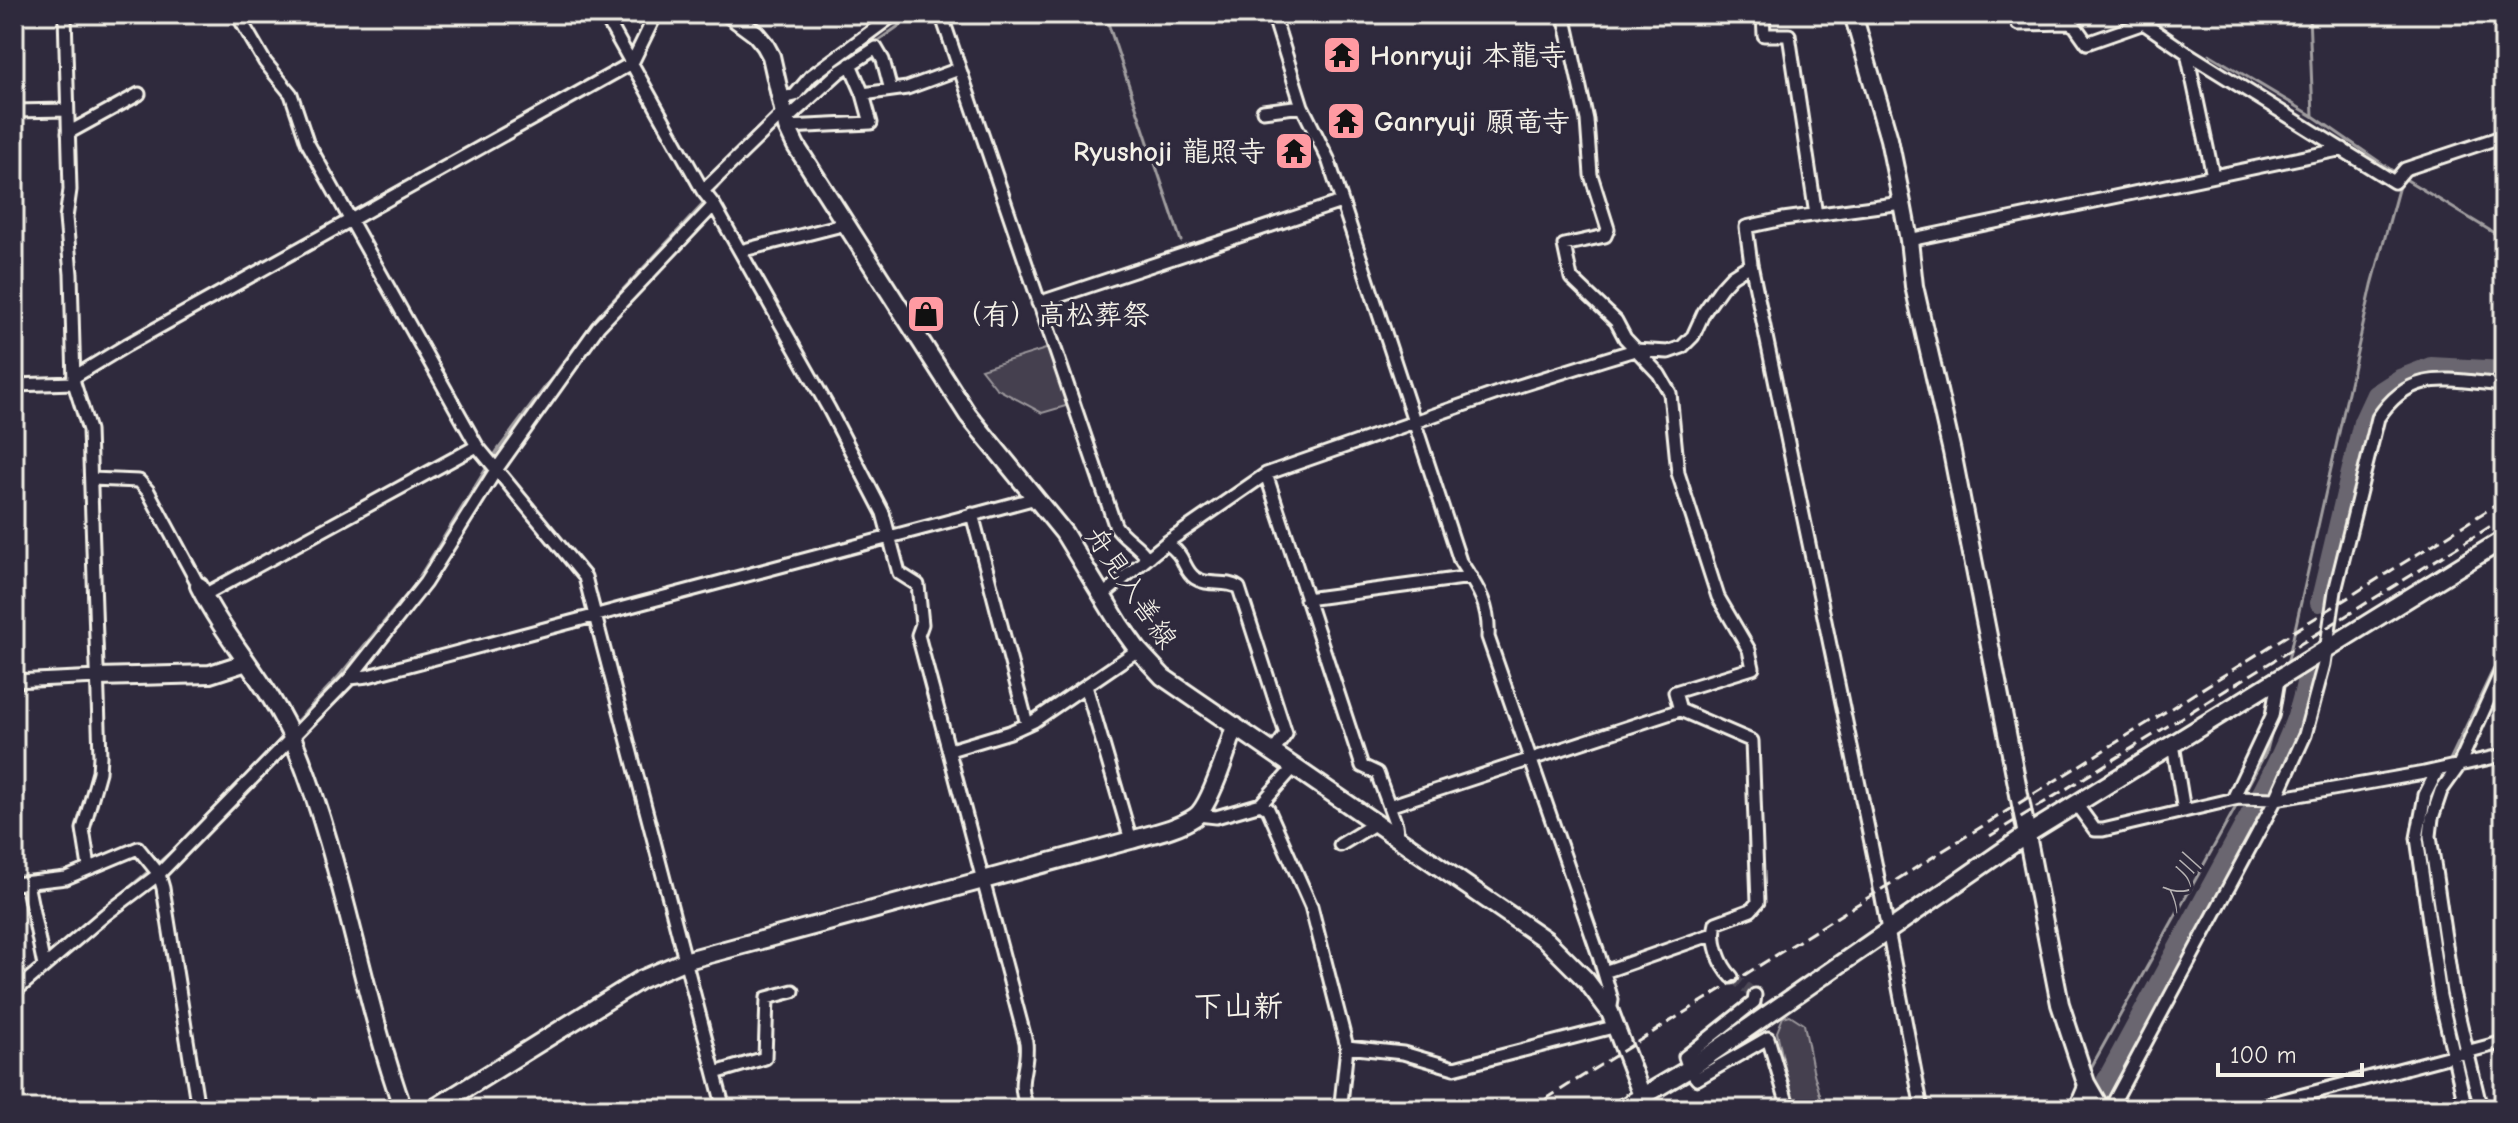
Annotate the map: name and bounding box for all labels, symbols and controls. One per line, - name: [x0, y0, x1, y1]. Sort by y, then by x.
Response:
- temple icon: Honryuji 本龍寺: [1321, 34, 1363, 76]
- place label: Honryuji 本龍寺: [1370, 40, 1566, 72]
- temple icon: Ganryuji 願竜寺: [1325, 100, 1367, 142]
- place label: Ganryuji 願竜寺: [1374, 106, 1570, 138]
- temple icon: Ryushoji 龍照寺: [1273, 130, 1315, 172]
- place label: Ryushoji 龍照寺: [1073, 136, 1266, 168]
- shop icon: （有）高松葬祭: [905, 293, 947, 335]
- place label: （有）高松葬祭: [954, 299, 1150, 331]
- street label: 舟見入善線: [1079, 521, 1184, 655]
- water label: 入川: [2151, 849, 2210, 918]
- district label: 下山新: [1193, 989, 1283, 1024]
- scale bar: [2218, 1027, 2362, 1077]
- text: 100 m: [2230, 1041, 2297, 1069]

